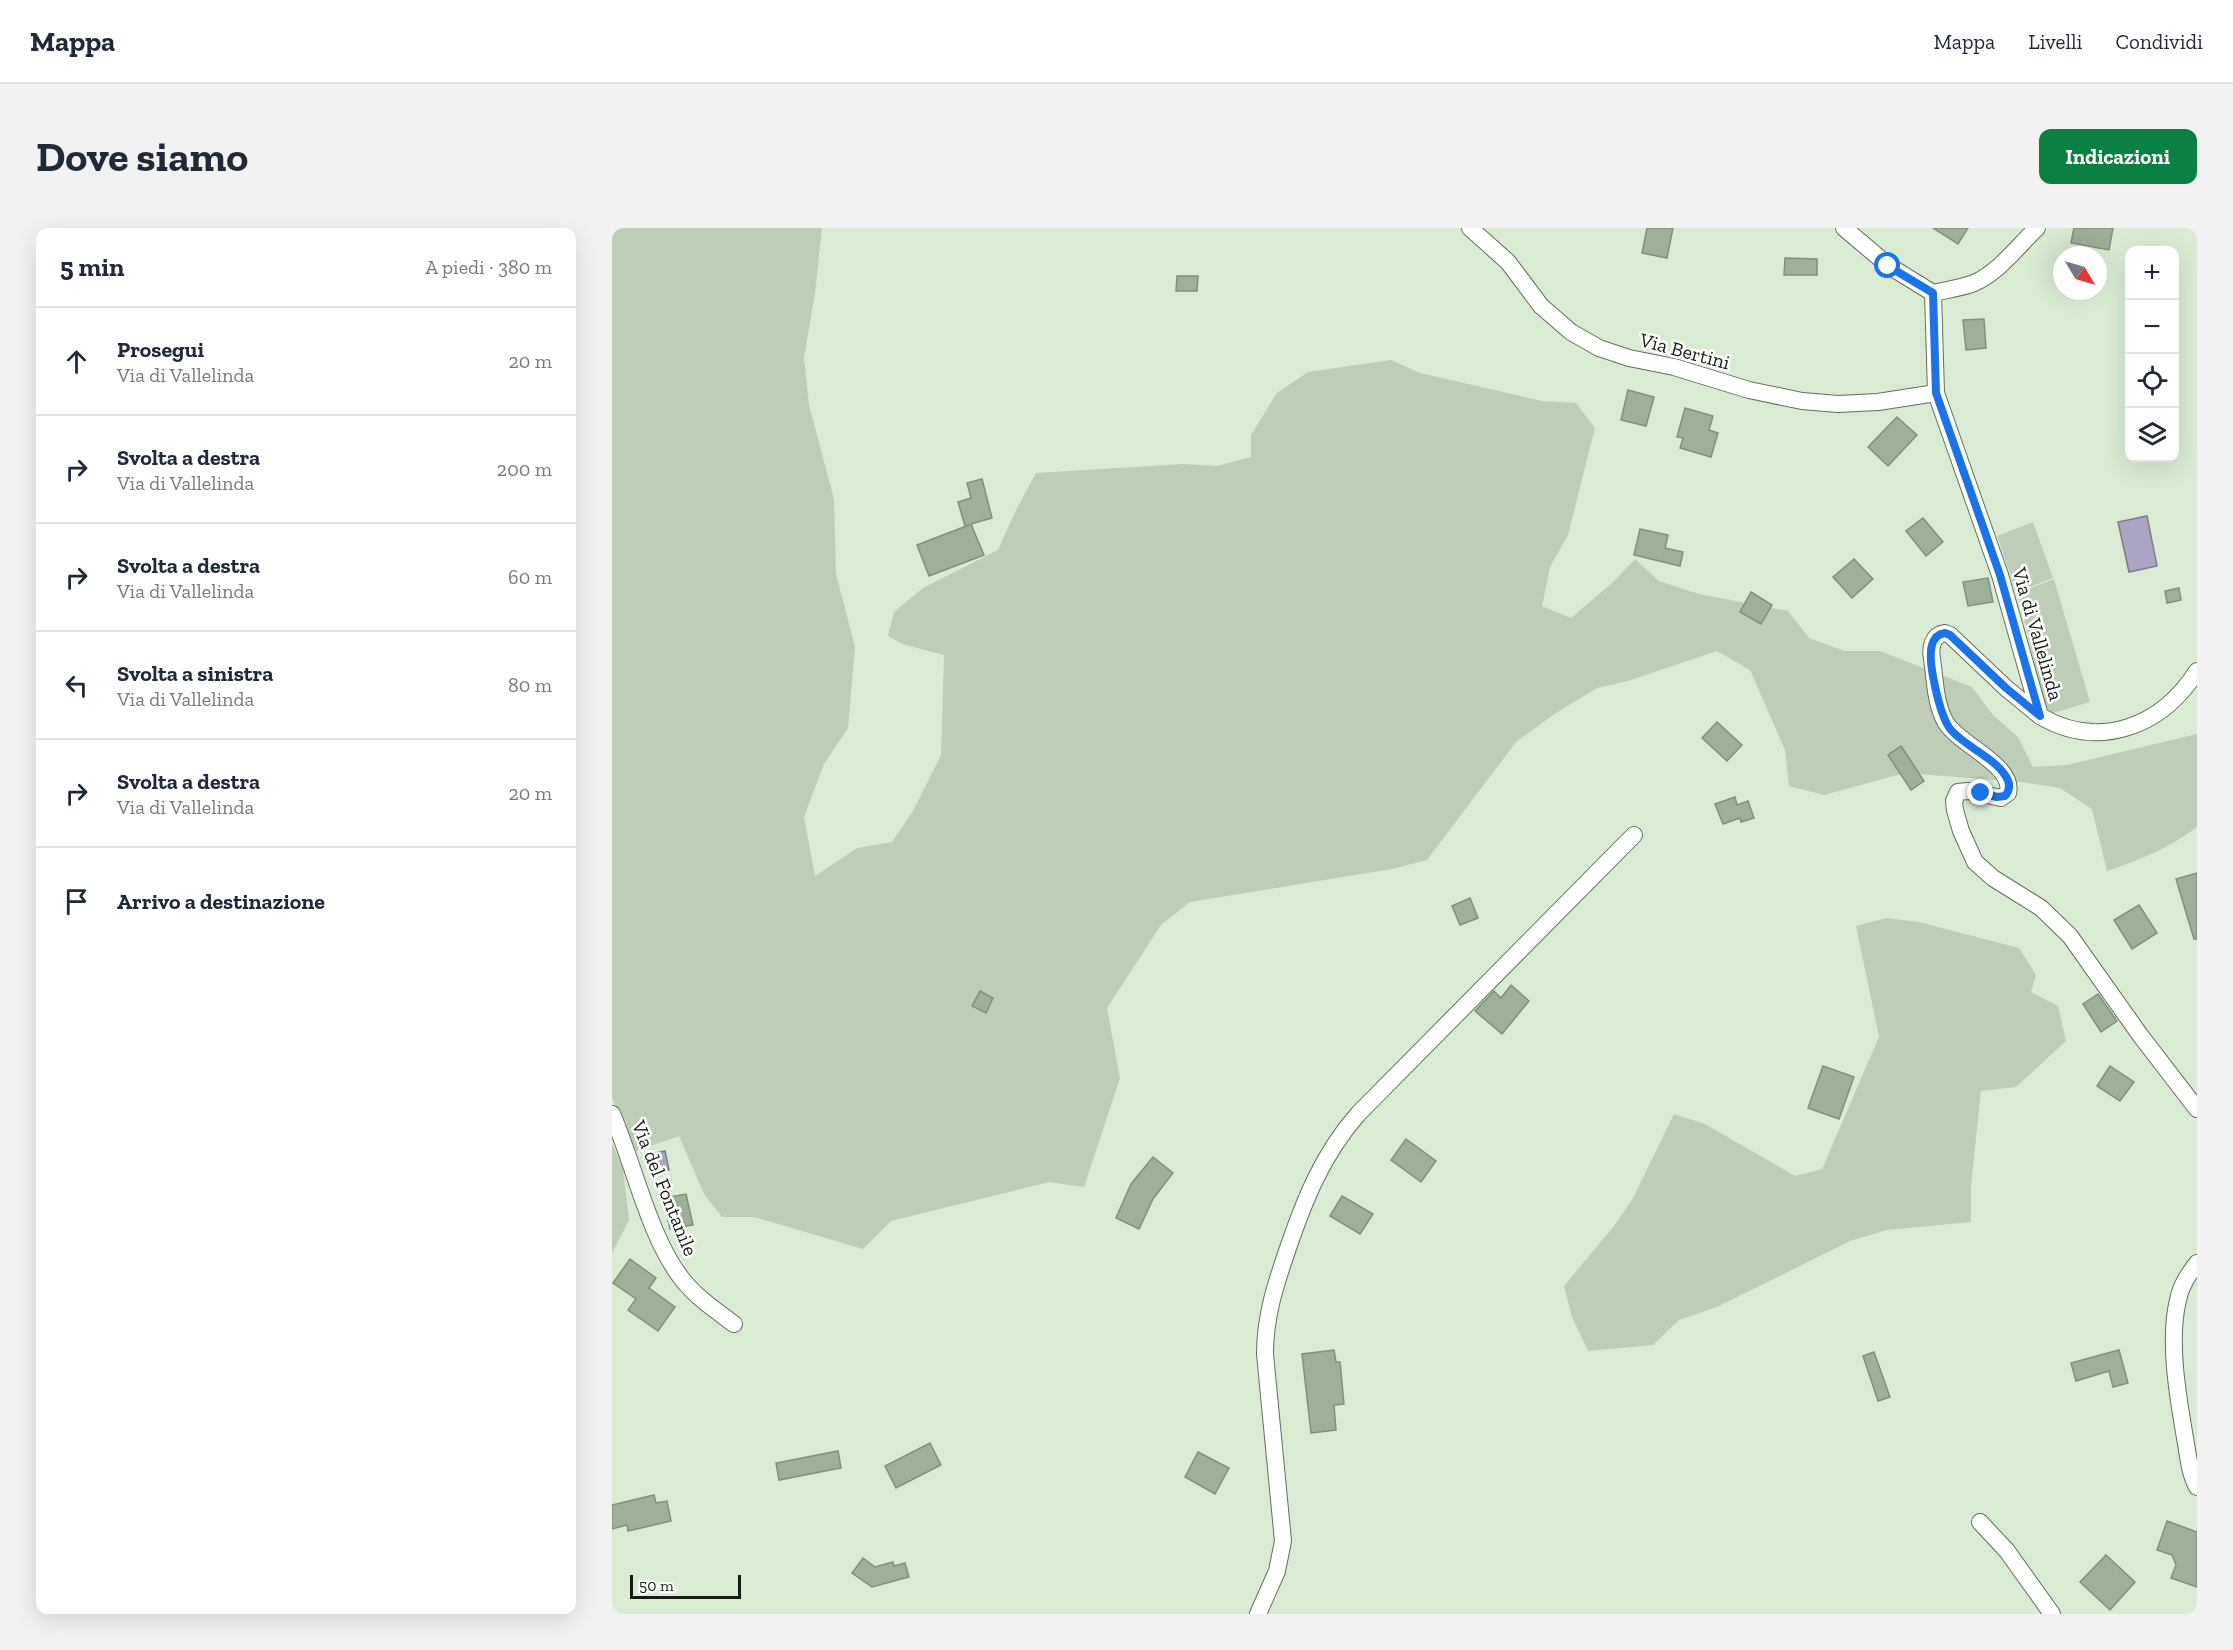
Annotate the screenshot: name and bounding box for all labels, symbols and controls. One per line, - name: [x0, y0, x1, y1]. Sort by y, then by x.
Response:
- text: Mappa: [30, 25, 115, 58]
- text: Mappa: [1933, 29, 1995, 54]
- text: Livelli: [2028, 29, 2083, 54]
- text: Condividi: [2116, 29, 2203, 54]
- button: Indicazioni: [2039, 129, 2197, 184]
- text: Dove siamo: [36, 131, 248, 182]
- north arrow: [2053, 246, 2107, 300]
- map controls: [2125, 246, 2179, 462]
- button: +: [2125, 246, 2179, 300]
- text: 5 min: [60, 251, 124, 283]
- route start: [1874, 252, 1900, 278]
- text: A piedi · 380 m: [425, 255, 552, 279]
- button: −: [2125, 300, 2179, 354]
- street label: Via Bertini: [1636, 327, 1733, 375]
- text: Prosegui: [117, 336, 204, 363]
- icon: ahead: [60, 345, 93, 378]
- text: 20 m: [508, 349, 552, 373]
- button: locate: [2125, 354, 2179, 408]
- text: Via di Vallelinda: [117, 363, 254, 387]
- button: layers: [2125, 408, 2179, 462]
- text: Svolta a destra: [117, 444, 260, 471]
- icon: right: [60, 453, 93, 486]
- text: 200 m: [497, 457, 552, 481]
- text: Via di Vallelinda: [117, 471, 254, 495]
- text: Svolta a destra: [117, 552, 260, 579]
- icon: right: [60, 561, 93, 594]
- street label: Via di Vallelinda: [2007, 564, 2069, 704]
- text: 60 m: [508, 565, 552, 589]
- text: Via di Vallelinda: [117, 579, 254, 603]
- text: Svolta a sinistra: [117, 660, 273, 687]
- icon: left: [60, 669, 93, 702]
- text: 80 m: [508, 673, 552, 697]
- text: Via di Vallelinda: [117, 687, 254, 711]
- text: Svolta a destra: [117, 768, 260, 795]
- icon: right: [60, 777, 93, 810]
- route end: [1967, 779, 1993, 805]
- text: 20 m: [508, 781, 552, 805]
- text: Via di Vallelinda: [117, 795, 254, 819]
- icon: arrive: [60, 885, 93, 918]
- text: Arrivo a destinazione: [117, 888, 325, 915]
- street label: Via del Fontanile: [627, 1116, 703, 1259]
- scale bar: [630, 1572, 741, 1600]
- text: 50 m: [639, 1576, 674, 1595]

